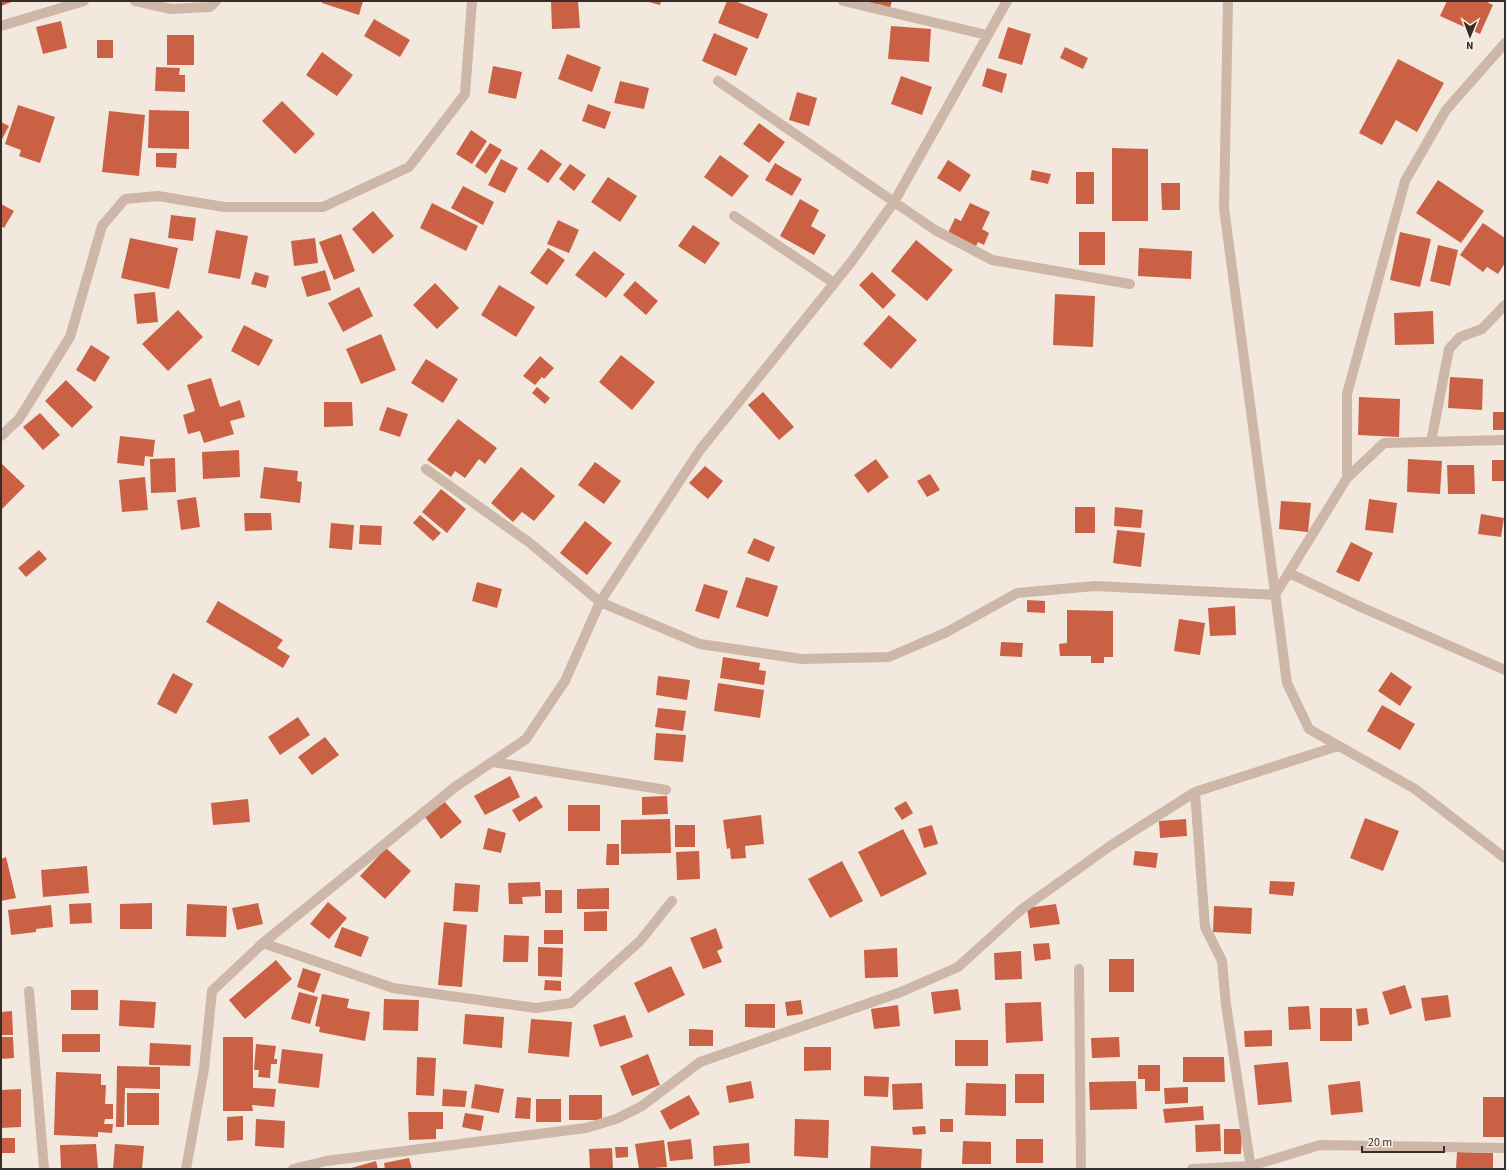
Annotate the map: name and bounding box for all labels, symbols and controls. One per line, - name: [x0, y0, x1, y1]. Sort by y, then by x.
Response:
- north arrow: [1450, 16, 1490, 56]
- text: N: [1466, 38, 1474, 53]
- scale bar: [1362, 1128, 1444, 1154]
- text: 20 m: [1368, 1134, 1392, 1151]

